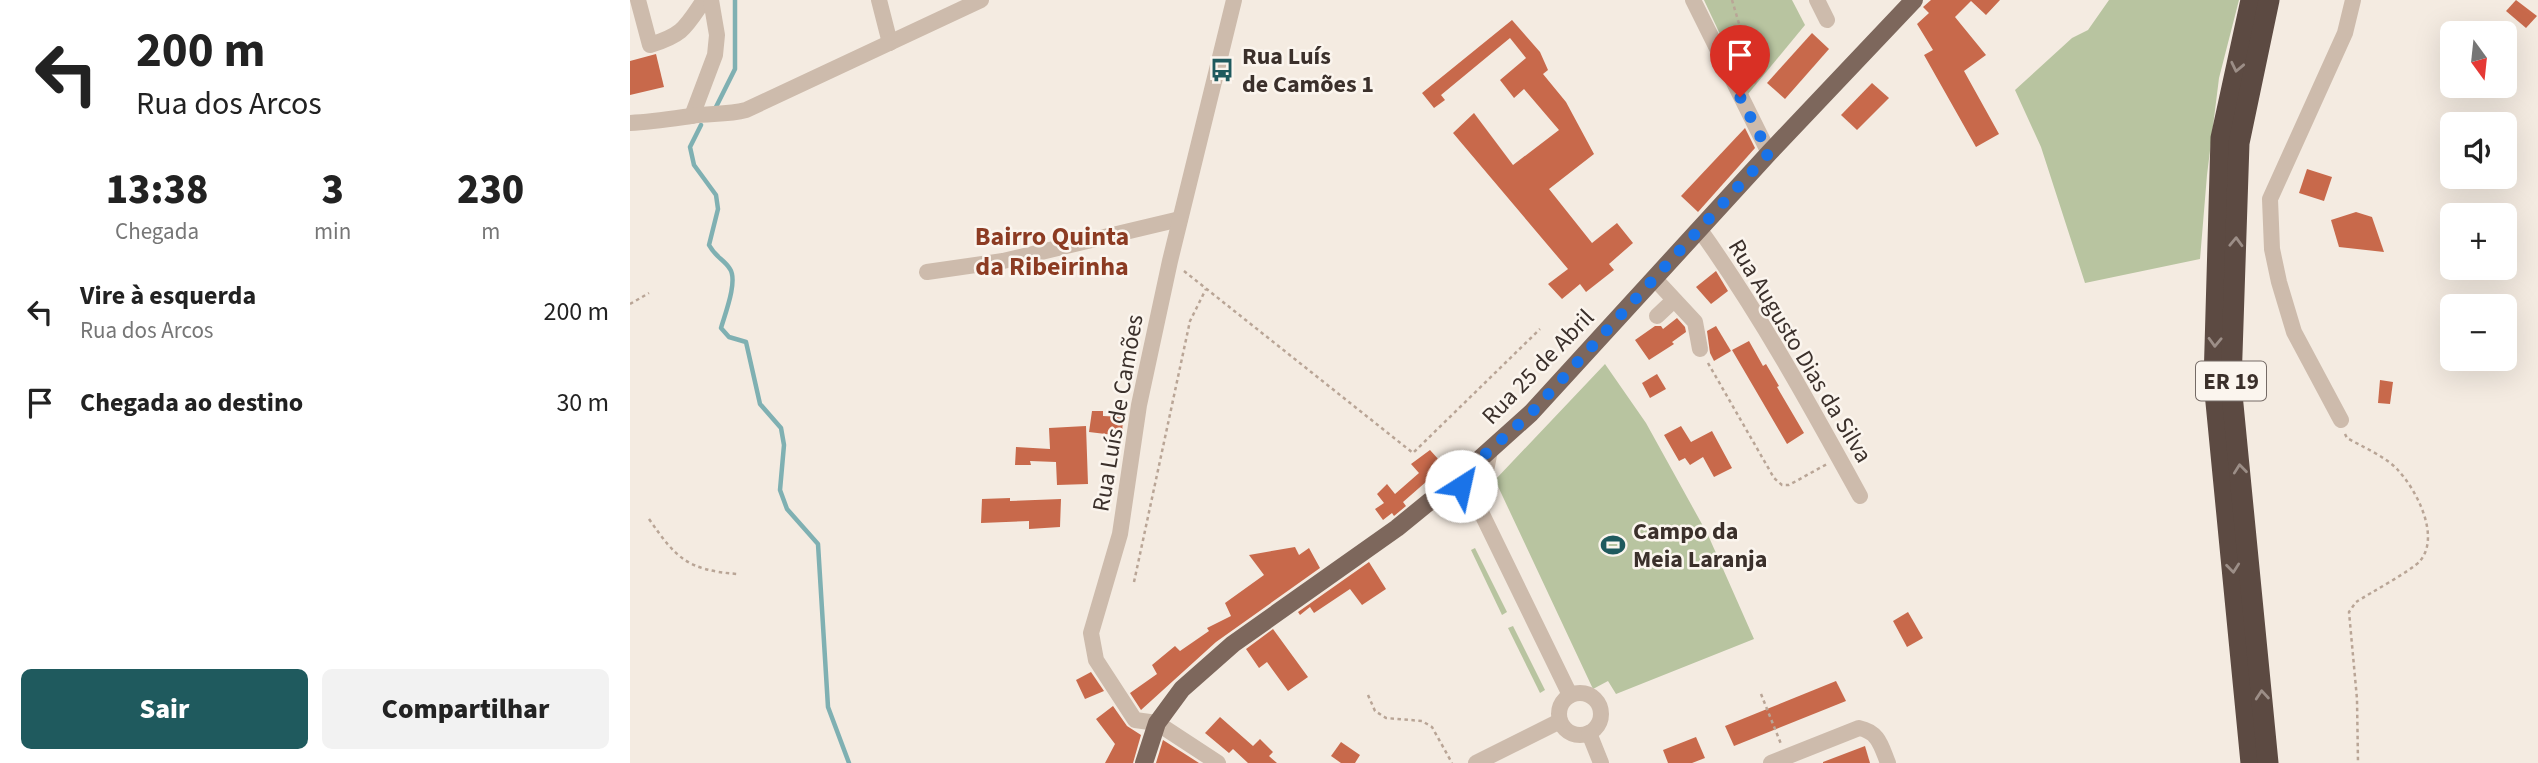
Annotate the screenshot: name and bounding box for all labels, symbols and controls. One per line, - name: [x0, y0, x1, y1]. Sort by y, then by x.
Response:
- text: 200 m: [136, 16, 265, 86]
- north arrow: [2440, 21, 2516, 98]
- map controls: [2440, 21, 2517, 371]
- pin: [1710, 25, 1770, 97]
- icon: left: [21, 28, 112, 119]
- icon: arrive: [1721, 36, 1759, 74]
- place label: Rua Luís de Camões 1: [1242, 39, 1374, 102]
- bus stop icon: Rua Luís de Camões 1: [1208, 56, 1236, 84]
- one-way arrow: [2230, 61, 2245, 73]
- text: Rua dos Arcos: [136, 81, 322, 127]
- button: sound: [2440, 112, 2517, 189]
- text: 13:38: [106, 160, 208, 220]
- text: 3: [321, 160, 344, 220]
- text: 230: [457, 160, 524, 220]
- button: +: [2440, 203, 2517, 280]
- text: Chegada: [115, 215, 199, 248]
- text: min: [314, 215, 351, 248]
- text: m: [481, 215, 500, 248]
- district label: Bairro Quinta da Ribeirinha: [975, 218, 1129, 285]
- street label: Rua Augusto Dias da Silva: [1719, 233, 1881, 469]
- one-way arrow: [2228, 236, 2243, 247]
- text: Vire à esquerda: [80, 277, 256, 314]
- icon: left: [21, 293, 59, 331]
- text: 200 m: [543, 293, 609, 330]
- button: −: [2440, 294, 2517, 371]
- street label: Rua 25 de Abril: [1474, 301, 1602, 433]
- street label: Rua Luís de Camões: [1083, 312, 1153, 514]
- text: Rua dos Arcos: [80, 314, 214, 347]
- one-way arrow: [2208, 336, 2223, 347]
- road number: ER 19: [2196, 362, 2266, 400]
- icon: arrive: [21, 384, 59, 422]
- text: Chegada ao destino: [80, 384, 303, 421]
- text: 30 m: [556, 384, 609, 421]
- position arrow: [1424, 449, 1498, 523]
- one-way arrow: [2233, 463, 2248, 474]
- place label: Campo da Meia Laranja: [1633, 514, 1767, 577]
- sports icon: Campo da Meia Laranja: [1599, 531, 1627, 559]
- one-way arrow: [2225, 563, 2240, 574]
- button: Sair: [21, 669, 308, 749]
- button: Compartilhar: [322, 669, 609, 749]
- one-way arrow: [2255, 689, 2270, 700]

